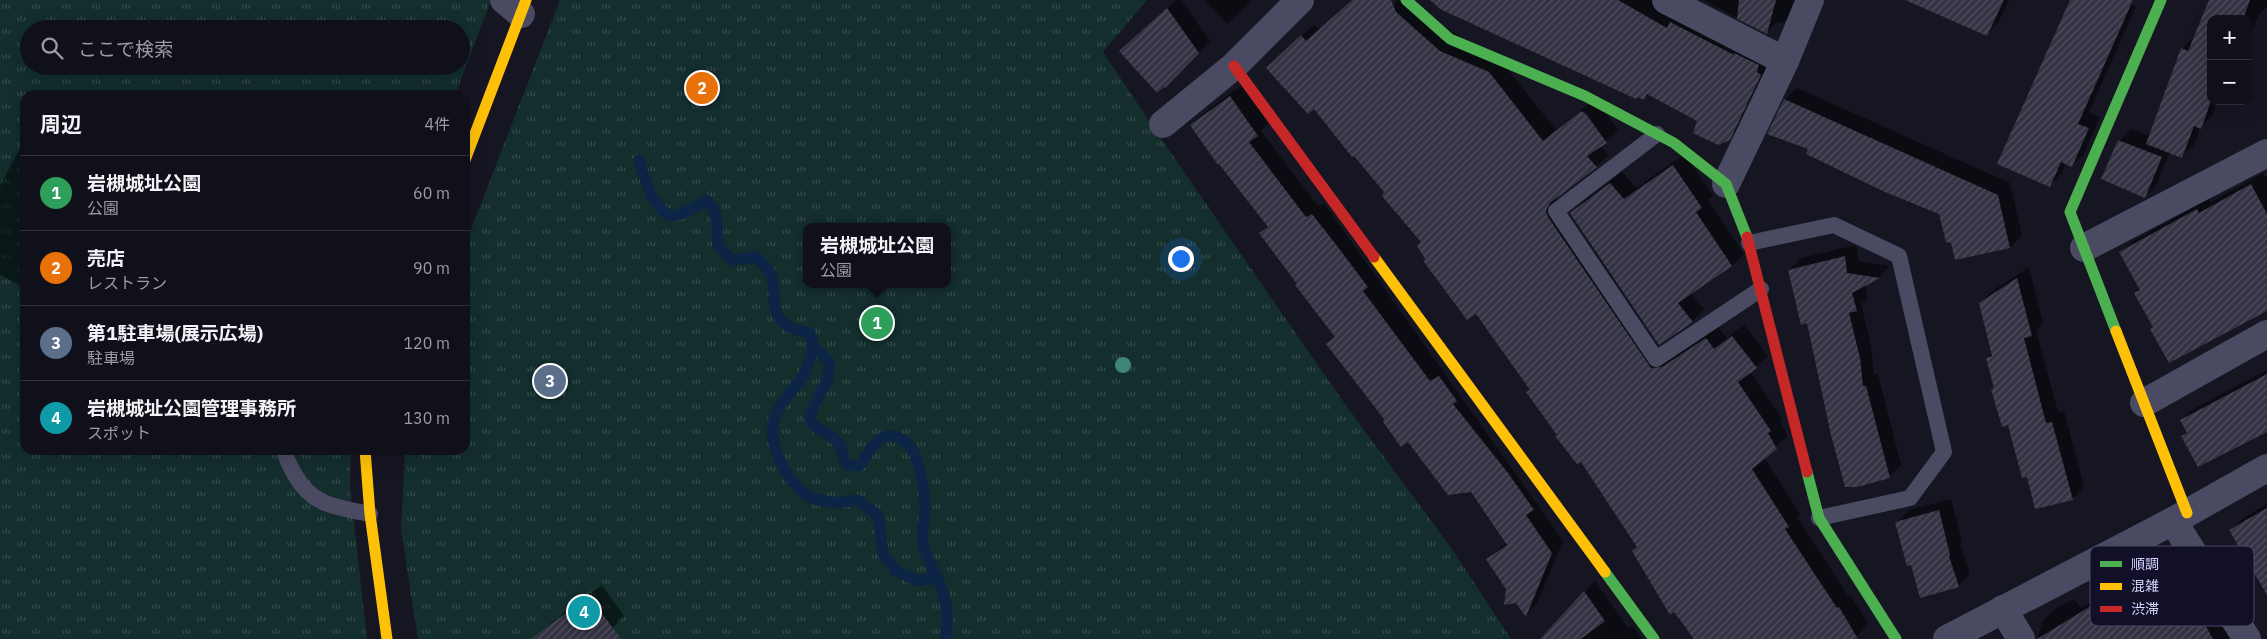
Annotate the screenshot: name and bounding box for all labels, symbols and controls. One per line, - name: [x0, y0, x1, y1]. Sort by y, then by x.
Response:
- map controls: [2207, 15, 2252, 105]
- button: +: [2207, 15, 2252, 60]
- search box: [20, 20, 470, 75]
- icon: search: [38, 34, 66, 62]
- text: ここで検索: [78, 37, 173, 61]
- button: −: [2207, 60, 2252, 105]
- pin: 2: [686, 69, 718, 107]
- text: 周辺: [40, 110, 82, 138]
- text: 4件: [424, 114, 450, 134]
- text: 岩槻城址公園: [87, 171, 201, 195]
- text: 1: [51, 183, 61, 203]
- text: 60 m: [413, 183, 450, 203]
- text: 公園: [87, 198, 119, 218]
- popup: [803, 223, 951, 288]
- text: 岩槻城址公園: [820, 233, 934, 257]
- text: 売店: [87, 246, 125, 270]
- your location: [1168, 246, 1194, 272]
- text: 2: [51, 258, 61, 278]
- text: 90 m: [413, 258, 450, 278]
- text: 公園: [820, 260, 852, 280]
- text: レストラン: [87, 273, 167, 293]
- pin: 1: [861, 304, 893, 342]
- text: 第1駐車場(展示広場): [87, 321, 263, 345]
- text: 3: [51, 333, 61, 353]
- text: 120 m: [403, 333, 450, 353]
- text: 駐車場: [87, 348, 135, 368]
- pin: 3: [534, 362, 566, 400]
- text: 岩槻城址公園管理事務所: [87, 396, 296, 420]
- text: 4: [51, 408, 61, 428]
- text: 130 m: [403, 408, 450, 428]
- text: スポット: [87, 423, 151, 443]
- legend: [2090, 546, 2254, 626]
- text: 順調: [2131, 555, 2159, 573]
- text: 混雑: [2131, 577, 2159, 595]
- pin: 4: [568, 593, 600, 631]
- text: 渋滞: [2131, 600, 2159, 618]

